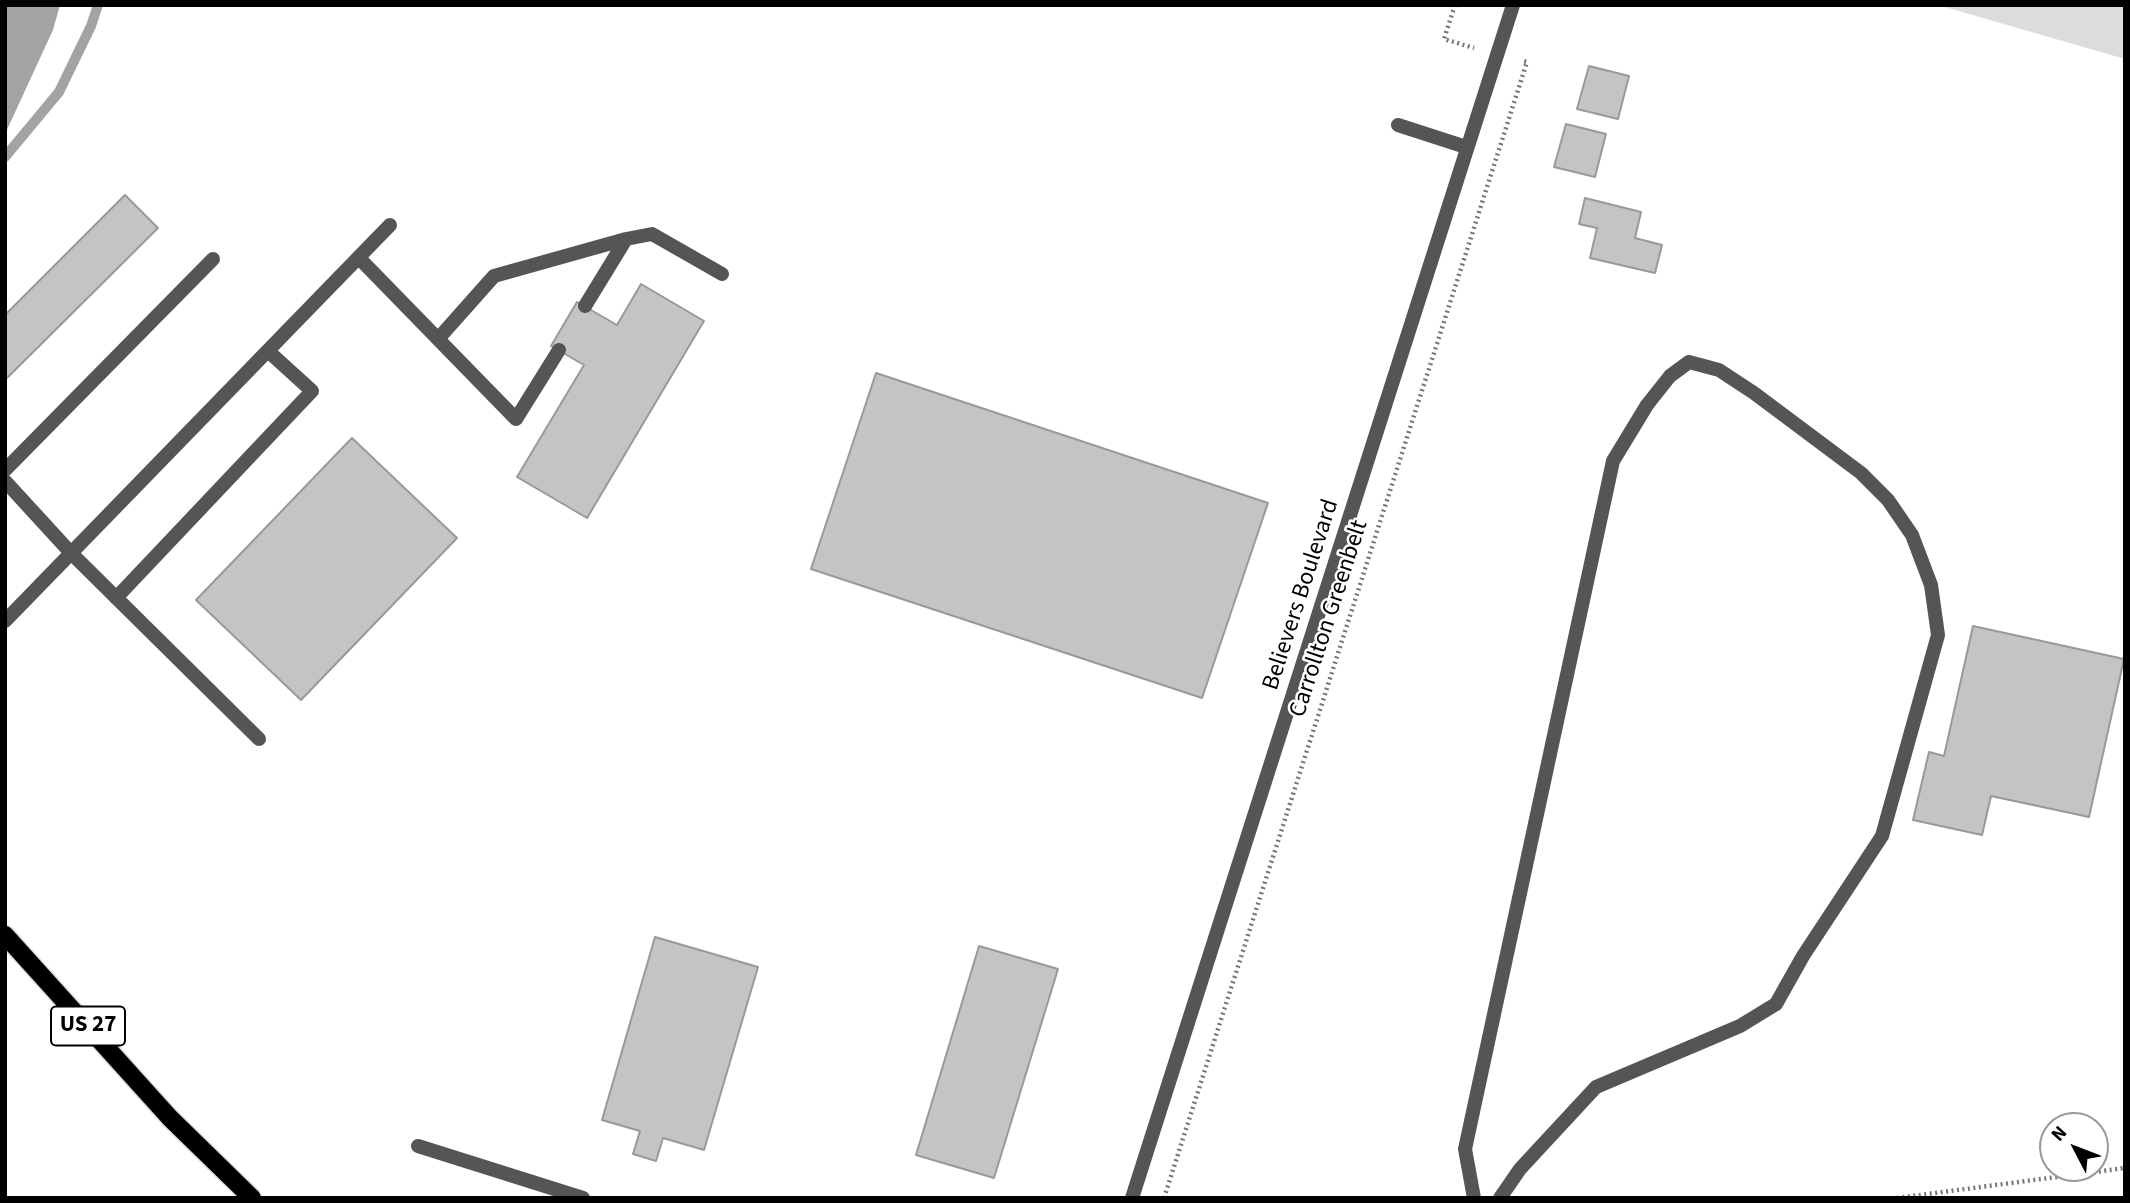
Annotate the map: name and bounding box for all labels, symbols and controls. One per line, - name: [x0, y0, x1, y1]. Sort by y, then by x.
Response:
- street label: Believers Boulevard: [1258, 496, 1346, 694]
- street label: Carrollton Greenbelt: [1285, 517, 1375, 721]
- road number: US 27: [51, 1007, 125, 1046]
- north arrow: [2039, 1112, 2109, 1182]
- text: N: [2045, 1120, 2074, 1148]

